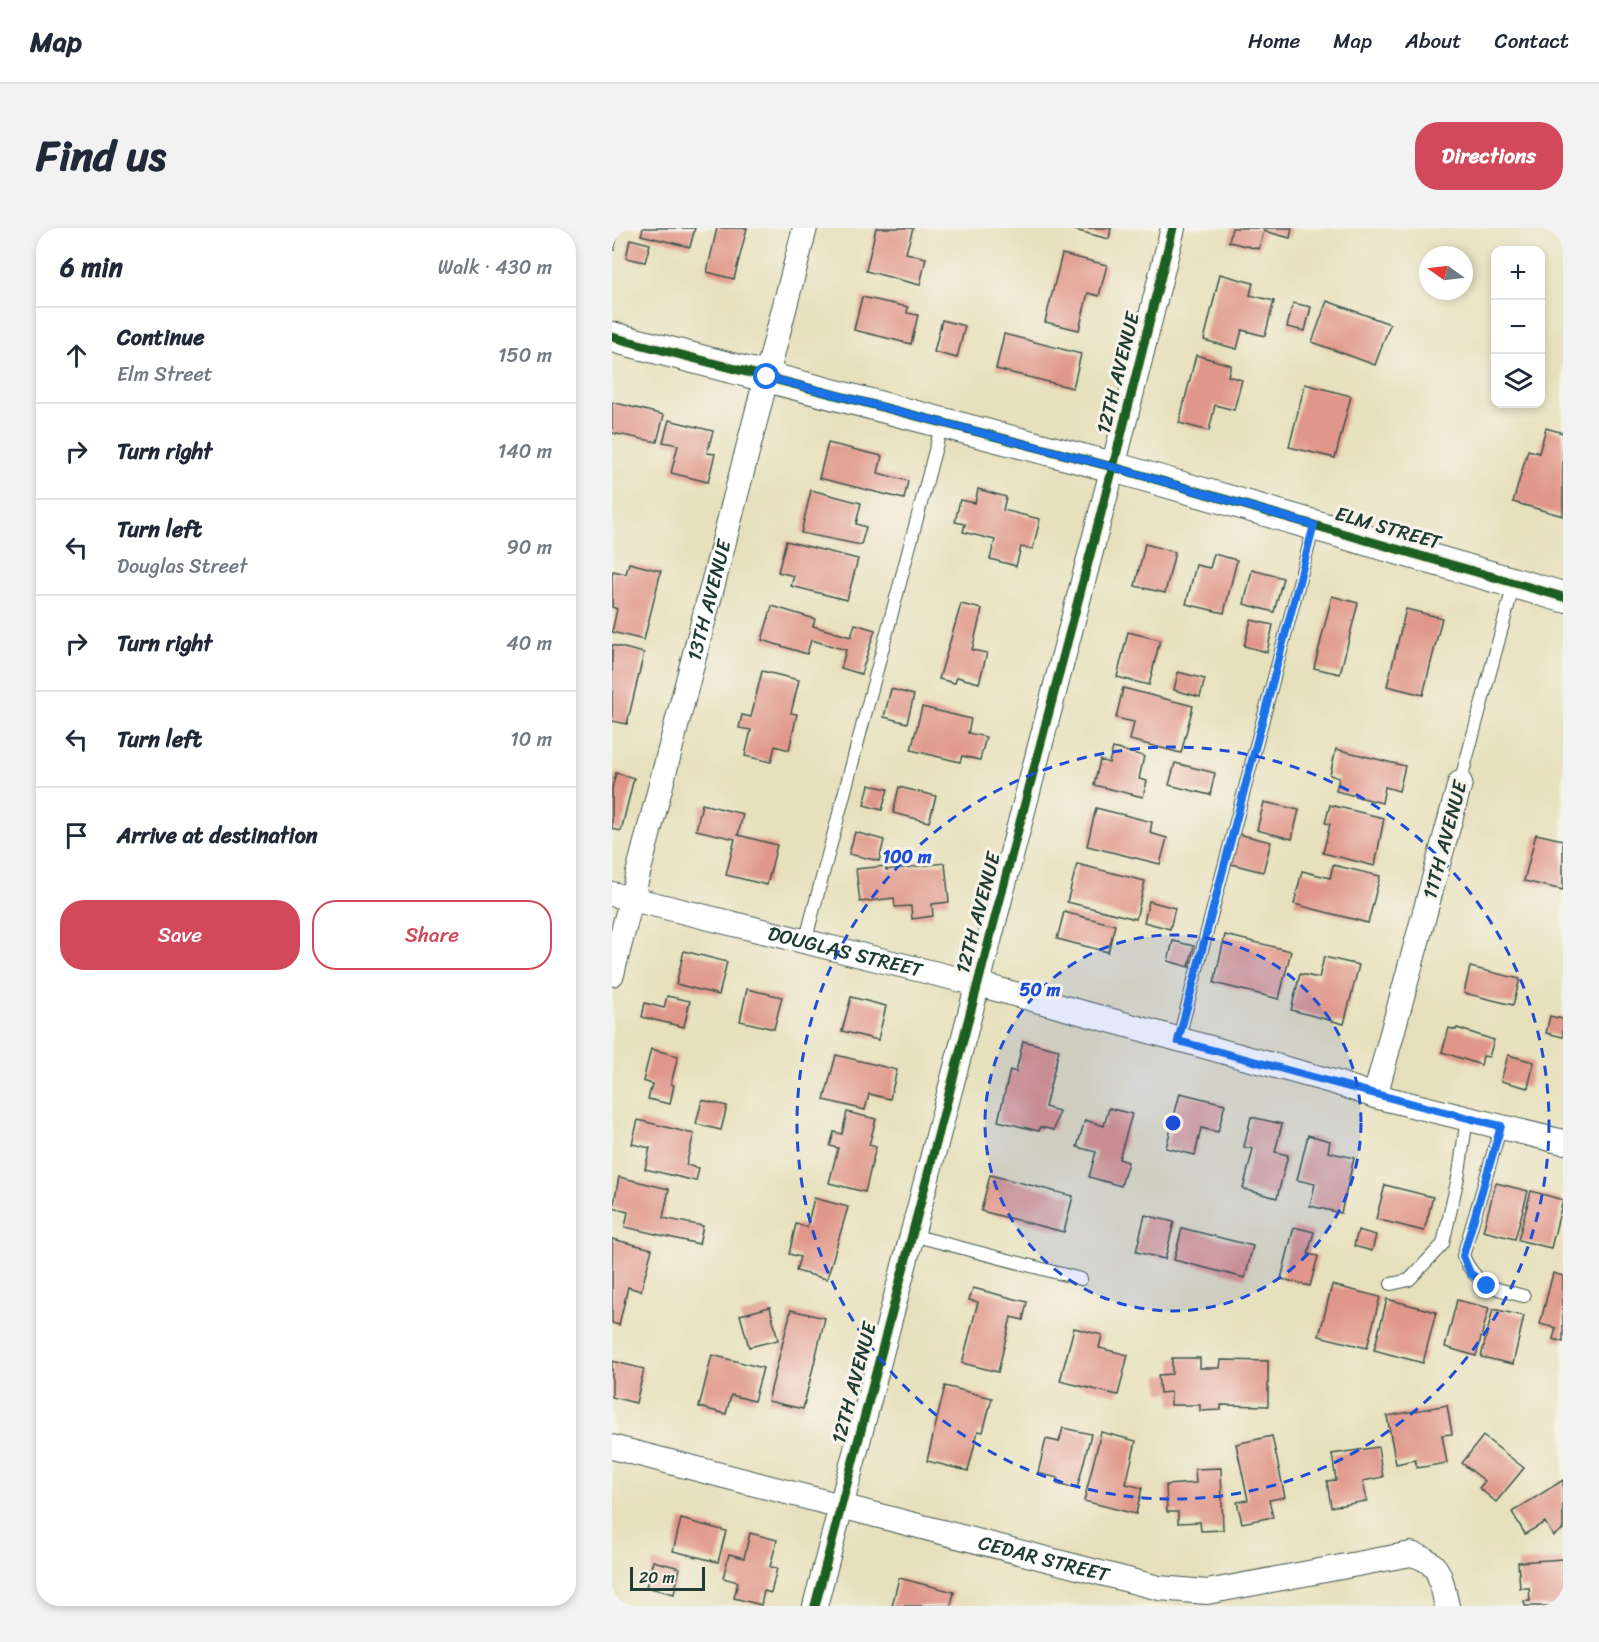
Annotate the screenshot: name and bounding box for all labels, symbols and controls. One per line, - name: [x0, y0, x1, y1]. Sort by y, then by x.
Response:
- text: Map: [30, 17, 82, 66]
- text: Home: [1248, 22, 1300, 60]
- text: Map: [1333, 22, 1372, 60]
- text: About: [1405, 22, 1462, 60]
- text: Contact: [1495, 22, 1569, 60]
- text: Find us: [36, 119, 166, 193]
- button: Directions: [1415, 122, 1563, 190]
- text: 6 min: [60, 244, 123, 290]
- north arrow: [1419, 246, 1473, 300]
- map controls: [1491, 246, 1545, 408]
- button: +: [1491, 246, 1545, 300]
- text: Walk · 430 m: [438, 250, 552, 285]
- button: −: [1491, 300, 1545, 354]
- street label: 12TH AVENUE: [1086, 307, 1150, 438]
- text: Continue: [117, 318, 205, 357]
- text: 150 m: [498, 338, 552, 373]
- icon: ahead: [60, 339, 93, 372]
- button: layers: [1491, 354, 1545, 408]
- text: Elm Street: [117, 357, 212, 392]
- route start: [753, 363, 779, 389]
- text: Turn right: [117, 432, 212, 471]
- text: 140 m: [498, 434, 552, 469]
- icon: right: [60, 435, 93, 468]
- street label: ELM STREET: [1331, 496, 1446, 560]
- text: Turn left: [117, 510, 202, 549]
- text: 90 m: [507, 530, 552, 565]
- icon: left: [60, 531, 93, 564]
- street label: 13TH AVENUE: [676, 534, 742, 665]
- text: Douglas Street: [117, 549, 247, 584]
- text: Turn right: [117, 624, 212, 663]
- text: 40 m: [506, 626, 552, 661]
- icon: right: [60, 627, 93, 660]
- text: Turn left: [117, 720, 202, 759]
- text: 10 m: [510, 722, 552, 757]
- icon: left: [60, 723, 93, 756]
- street label: 11TH AVENUE: [1412, 775, 1478, 903]
- text: Arrive at destination: [117, 816, 318, 855]
- icon: arrive: [60, 819, 93, 852]
- text: 100 m: [883, 841, 932, 873]
- street label: 12TH AVENUE: [945, 847, 1011, 978]
- button: Save: [60, 900, 300, 970]
- button: Share: [312, 900, 552, 970]
- street label: DOUGLAS STREET: [764, 915, 927, 987]
- text: 50 m: [1020, 974, 1061, 1006]
- centre of rings: [1163, 1113, 1183, 1133]
- route end: [1473, 1272, 1499, 1298]
- street label: 12TH AVENUE: [821, 1317, 887, 1448]
- street label: CEDAR STREET: [975, 1525, 1115, 1592]
- text: 20 m: [639, 1563, 675, 1592]
- scale bar: [630, 1564, 705, 1592]

